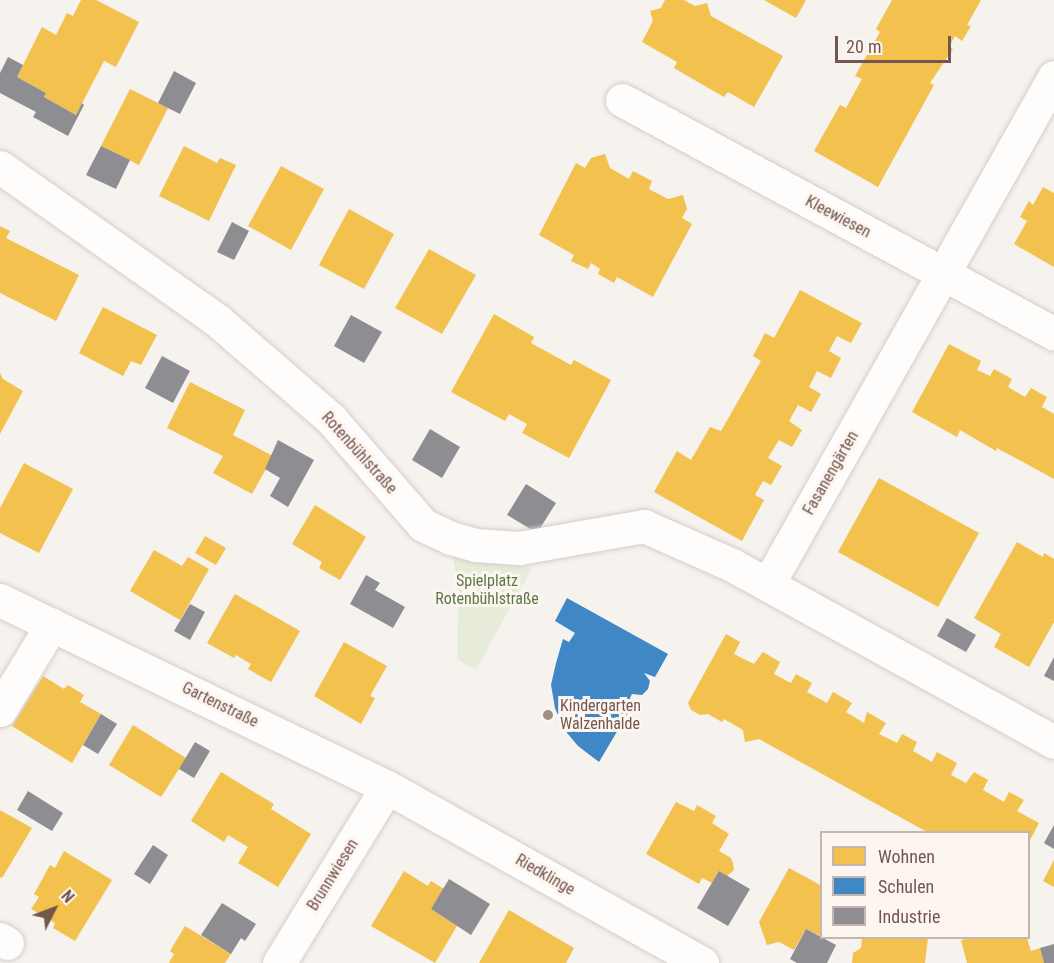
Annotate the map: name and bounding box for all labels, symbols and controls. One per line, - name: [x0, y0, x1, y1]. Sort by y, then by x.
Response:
- scale bar: [838, 24, 954, 62]
- text: 20 m: [846, 36, 881, 57]
- street label: Kleewiesen: [802, 192, 874, 242]
- street label: Rotenbühlstraße: [317, 408, 401, 498]
- street label: Fasanengärten: [799, 428, 863, 518]
- park label: Spielplatz Rotenbühlstraße: [435, 571, 539, 609]
- street label: Gartenstraße: [179, 678, 261, 732]
- place label: Kindergarten Walzenhalde: [560, 696, 641, 734]
- marker: Kindergarten Walzenhalde: [541, 708, 555, 722]
- legend: [820, 831, 1030, 939]
- street label: Brunnwiesen: [303, 836, 363, 914]
- text: Wohnen: [878, 846, 935, 867]
- street label: Riedklinge: [512, 850, 578, 900]
- text: Schulen: [878, 876, 934, 897]
- north arrow: [24, 879, 84, 939]
- text: N: [57, 887, 78, 907]
- text: Industrie: [878, 906, 940, 927]

